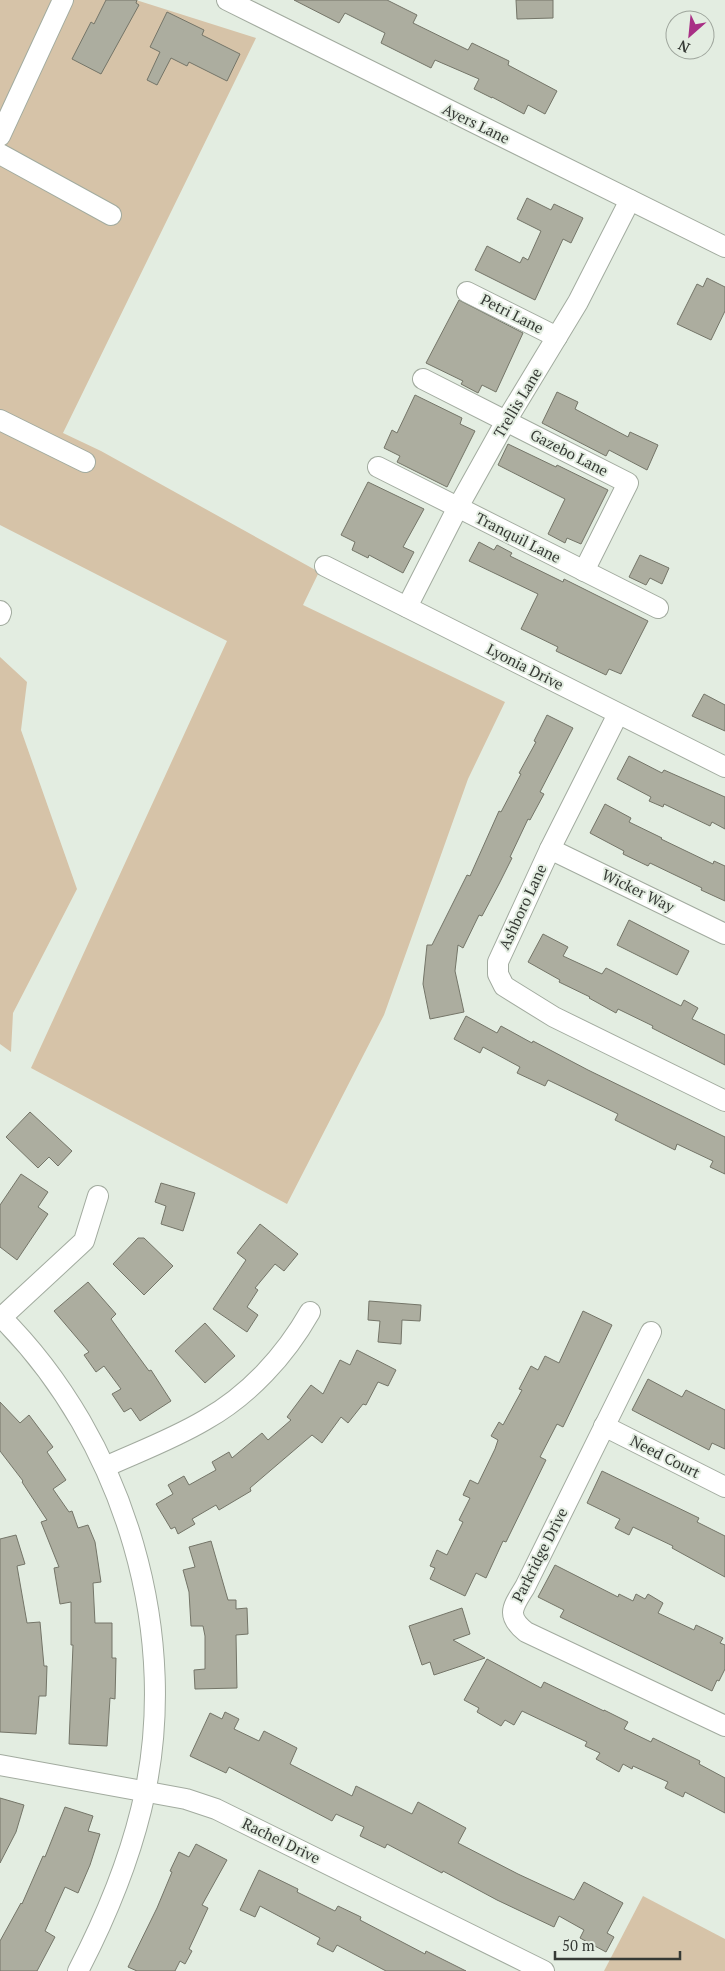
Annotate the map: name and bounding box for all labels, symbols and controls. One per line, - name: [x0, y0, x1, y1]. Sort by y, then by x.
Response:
- north arrow: [665, 10, 715, 60]
- text: N: [674, 36, 693, 58]
- street label: Ayers Lane: [440, 98, 513, 148]
- street label: Petri Lane: [478, 289, 547, 337]
- street label: Trellis Lane: [488, 364, 546, 441]
- street label: Gazebo Lane: [527, 424, 612, 480]
- street label: Tranquil Lane: [473, 507, 564, 567]
- street label: Lyonia Drive: [484, 638, 567, 694]
- street label: Ashboro Lane: [494, 861, 551, 952]
- street label: Wicker Way: [599, 864, 678, 916]
- street label: Need Court: [627, 1430, 704, 1482]
- street label: Parkridge Drive: [507, 1504, 572, 1605]
- street label: Rachel Drive: [239, 1813, 324, 1868]
- scale bar: [555, 1928, 680, 1960]
- text: 50 m: [562, 1935, 595, 1955]

